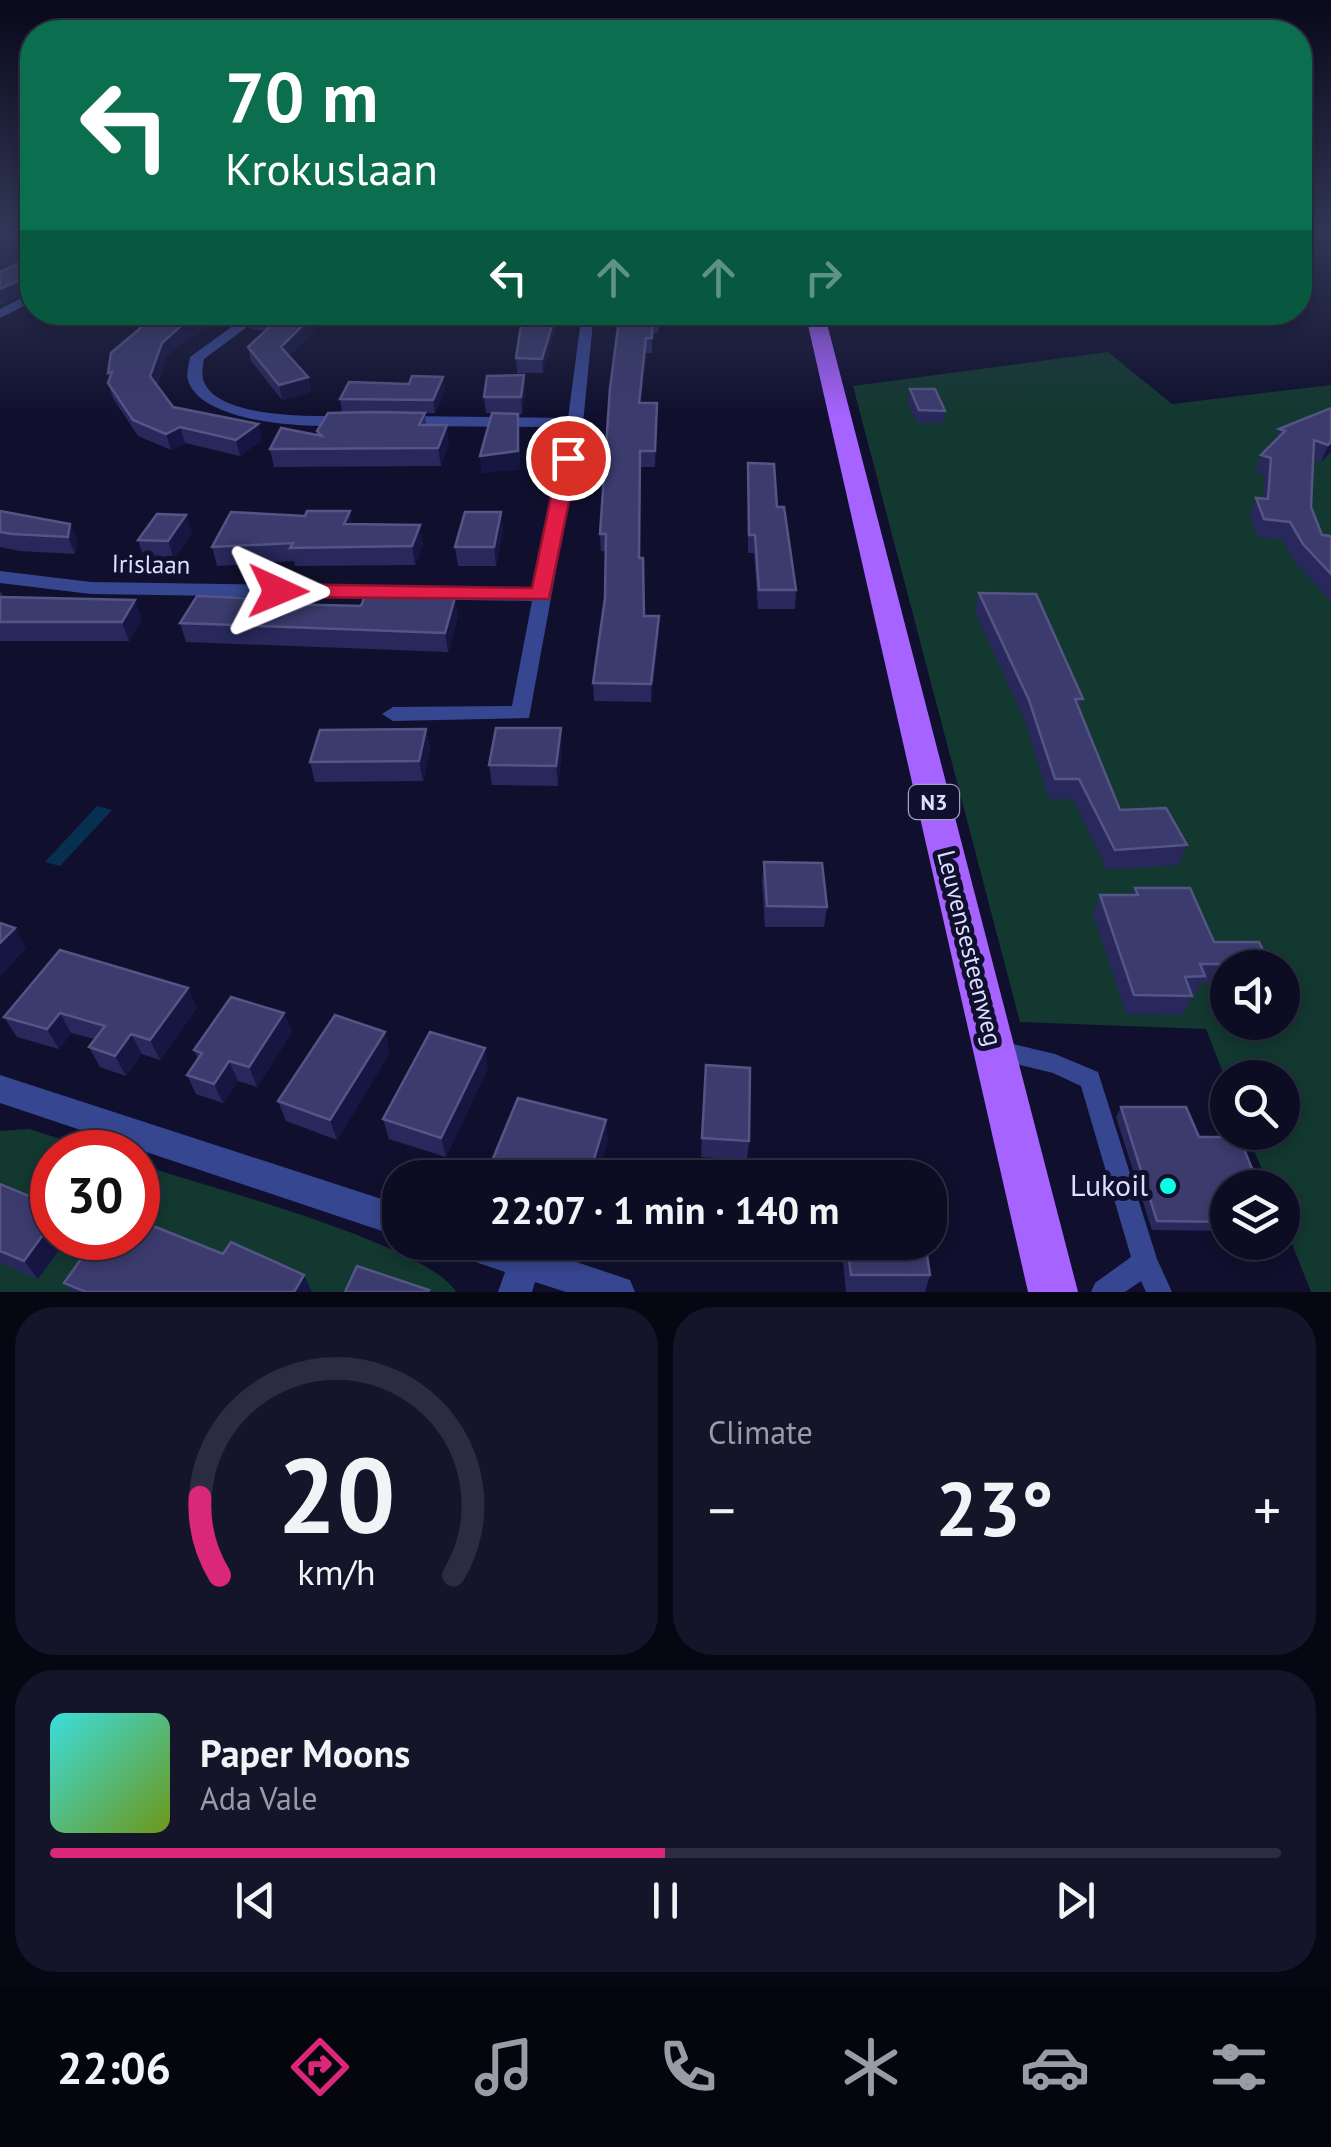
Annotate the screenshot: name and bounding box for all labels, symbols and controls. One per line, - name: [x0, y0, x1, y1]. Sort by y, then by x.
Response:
- text: 70 m: [225, 51, 378, 141]
- icon: left: [60, 60, 190, 190]
- text: Krokuslaan: [225, 139, 438, 197]
- icon: left: [481, 250, 536, 305]
- icon: ahead: [586, 250, 641, 305]
- icon: ahead: [691, 250, 746, 305]
- icon: right: [796, 250, 851, 305]
- pin: [526, 416, 611, 501]
- icon: arrive: [541, 431, 596, 486]
- position arrow: [226, 539, 330, 643]
- street label: Irislaan: [111, 547, 191, 581]
- road number: N3: [909, 785, 959, 819]
- street label: Leuvensesteenweg: [930, 847, 1010, 1049]
- map controls: [1210, 950, 1300, 1260]
- button: sound: [1210, 950, 1300, 1040]
- button: search: [1210, 1060, 1300, 1150]
- speed limit sign: 30: [30, 1130, 160, 1260]
- place label: Lukoil: [1070, 1165, 1148, 1204]
- button: layers: [1210, 1170, 1300, 1260]
- marker: Lukoil: [1157, 1175, 1179, 1197]
- text: 22:07 · 1 min · 140 m: [490, 1185, 839, 1234]
- text: Climate: [708, 1411, 813, 1453]
- text: 20: [278, 1427, 395, 1562]
- text: 23°: [936, 1460, 1053, 1557]
- text: −: [708, 1474, 736, 1545]
- text: +: [1253, 1474, 1281, 1545]
- text: km/h: [297, 1549, 376, 1595]
- text: Paper Moons: [200, 1728, 410, 1777]
- text: Ada Vale: [200, 1777, 317, 1819]
- icon: previous: [228, 1873, 283, 1928]
- icon: pause: [638, 1873, 693, 1928]
- icon: next: [1048, 1873, 1103, 1928]
- icon: directions: [285, 2032, 355, 2102]
- icon: music: [469, 2032, 539, 2102]
- icon: phone: [653, 2032, 723, 2102]
- icon: climate: [836, 2032, 906, 2102]
- icon: car: [1020, 2032, 1090, 2102]
- icon: filters: [1204, 2032, 1274, 2102]
- text: 22:06: [57, 2038, 171, 2096]

